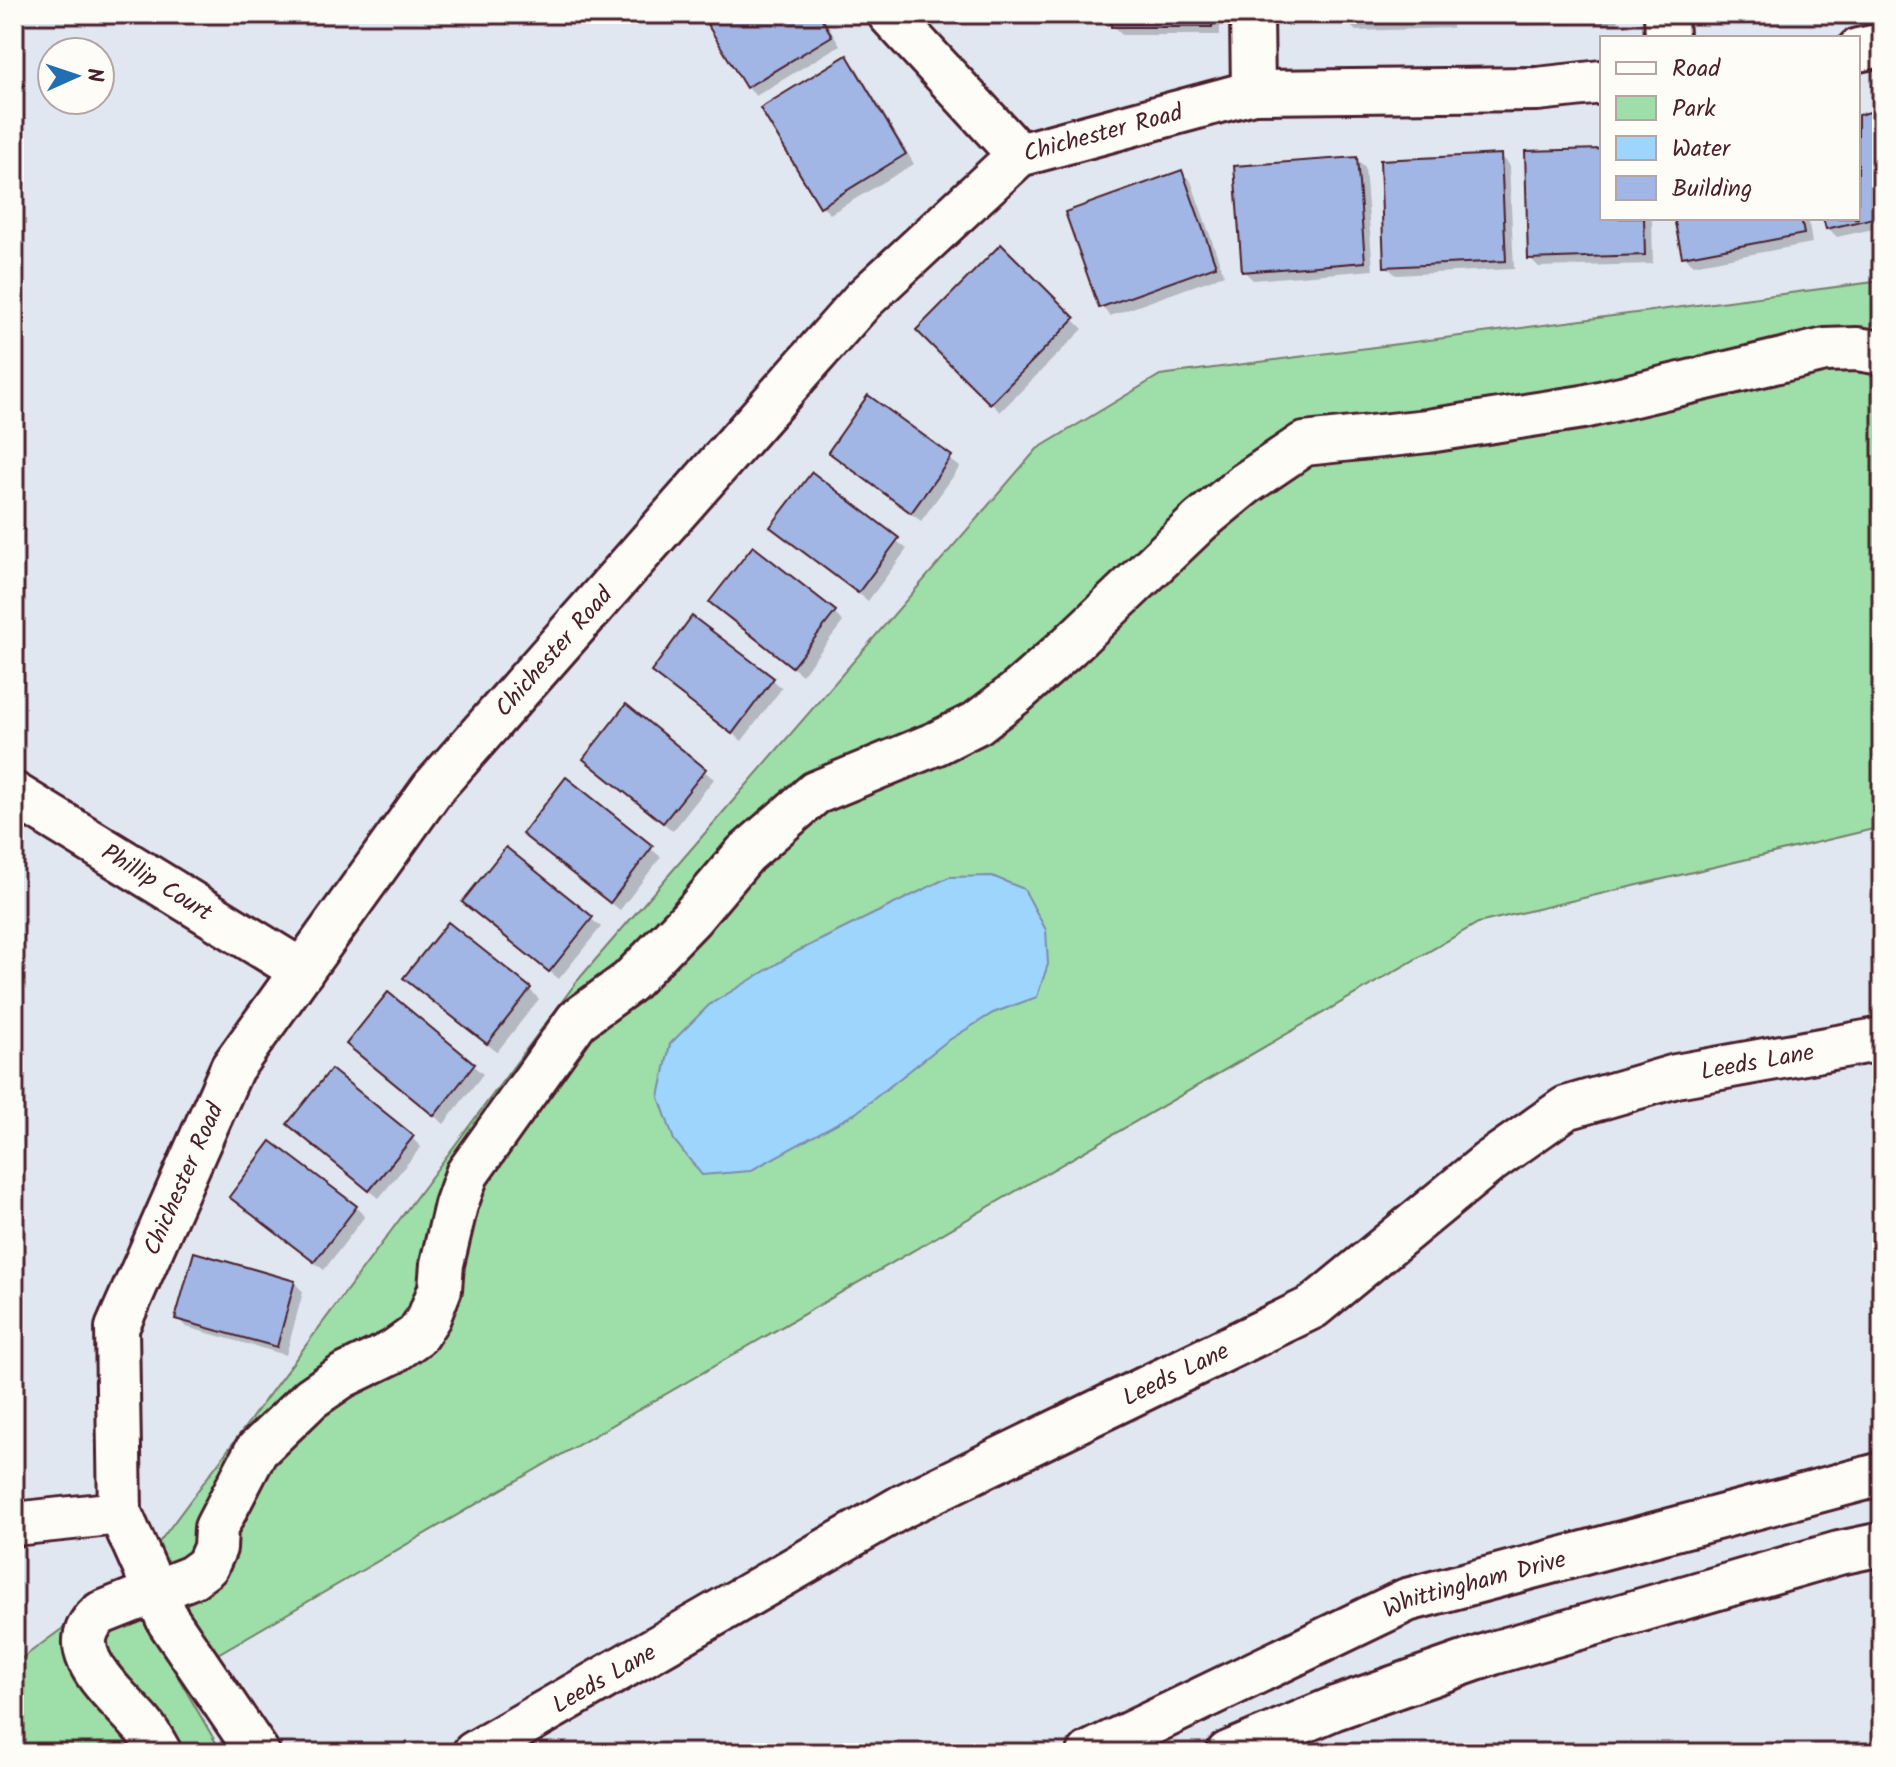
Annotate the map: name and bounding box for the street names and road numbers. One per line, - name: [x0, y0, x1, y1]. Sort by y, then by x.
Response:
- street label: Chichester Road: [1019, 94, 1188, 174]
- street label: Chichester Road: [486, 577, 624, 727]
- street label: Phillip Court: [93, 834, 220, 933]
- street label: Leeds Lane: [1698, 1034, 1818, 1092]
- street label: Chichester Road: [133, 1096, 236, 1262]
- street label: Leeds Lane: [1116, 1332, 1236, 1418]
- street label: Whittingham Drive: [1376, 1541, 1571, 1630]
- street label: Leeds Lane: [545, 1634, 664, 1725]

